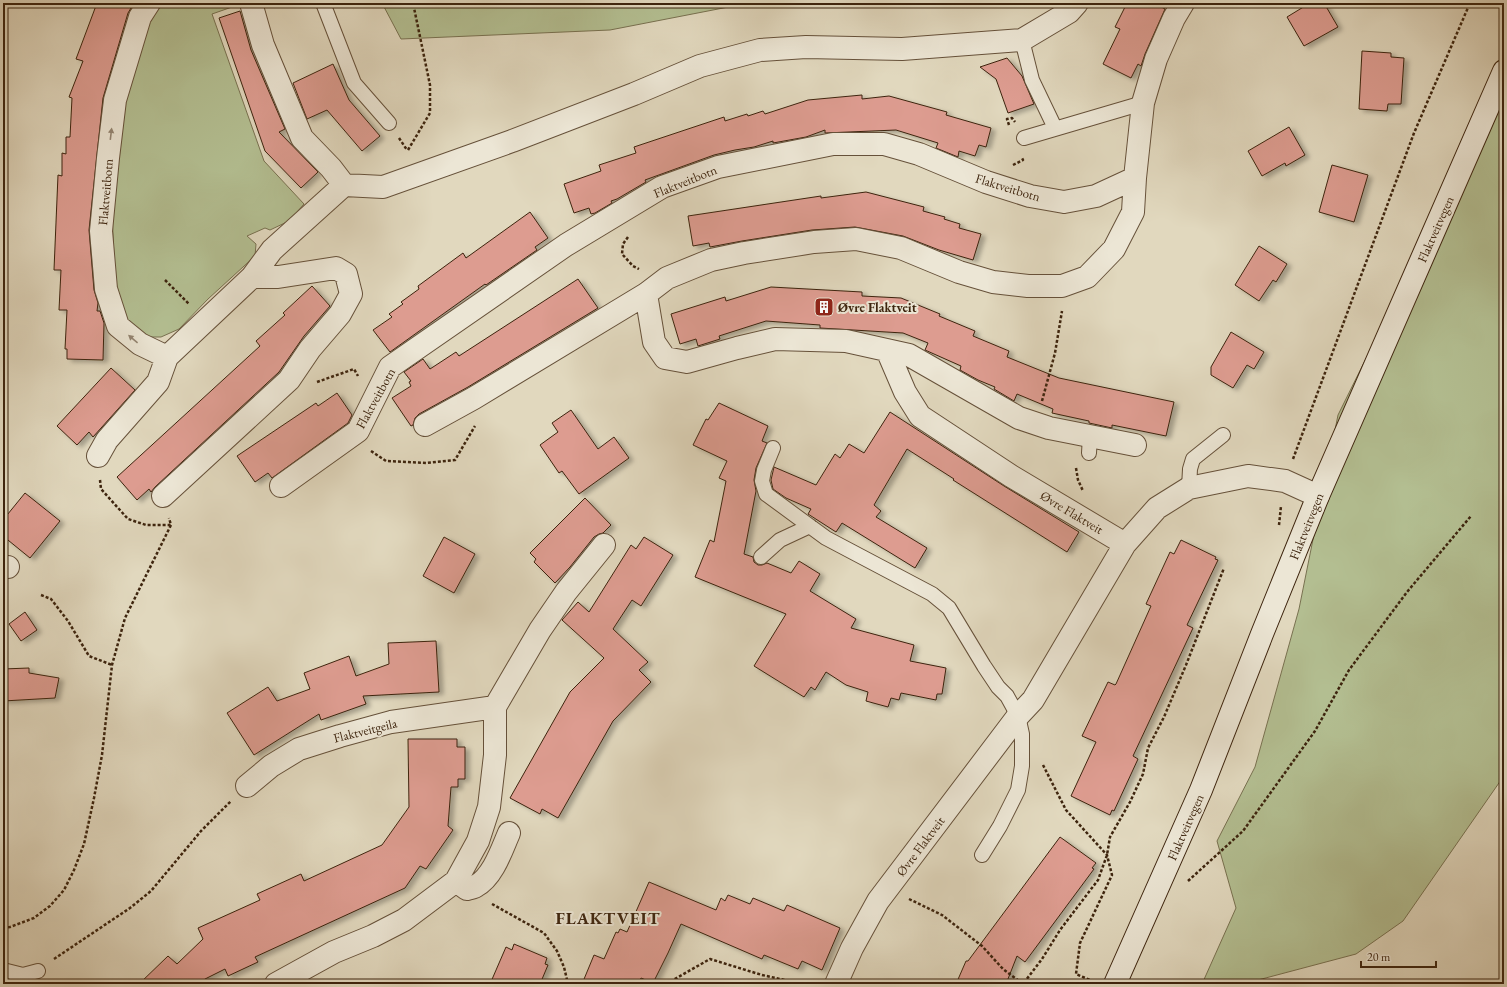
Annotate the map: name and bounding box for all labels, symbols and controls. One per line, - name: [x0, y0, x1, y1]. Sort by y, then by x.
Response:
- one-way arrow: [108, 128, 114, 140]
- street label: Flaktveitbotn: [94, 158, 117, 226]
- street label: Flaktveitbotn: [651, 161, 720, 202]
- street label: Flaktveitbotn: [973, 170, 1042, 205]
- street label: Flaktveitvegen: [1413, 193, 1458, 265]
- building icon: Øvre Flaktveit: [813, 296, 835, 318]
- place label: Øvre Flaktveit: [838, 299, 917, 316]
- one-way arrow: [128, 334, 138, 343]
- street label: Flaktveitbotn: [352, 365, 399, 432]
- street label: Øvre Flaktveit: [1037, 487, 1106, 538]
- street label: Flaktveitvegen: [1285, 490, 1328, 562]
- street label: Flaktveitgeila: [331, 714, 400, 747]
- street label: Flaktveitvegen: [1163, 791, 1208, 863]
- street label: Øvre Flaktveit: [892, 813, 948, 880]
- district label: FLAKTVEIT: [555, 907, 661, 929]
- scale bar: [1361, 943, 1436, 969]
- text: 20 m: [1367, 949, 1391, 965]

